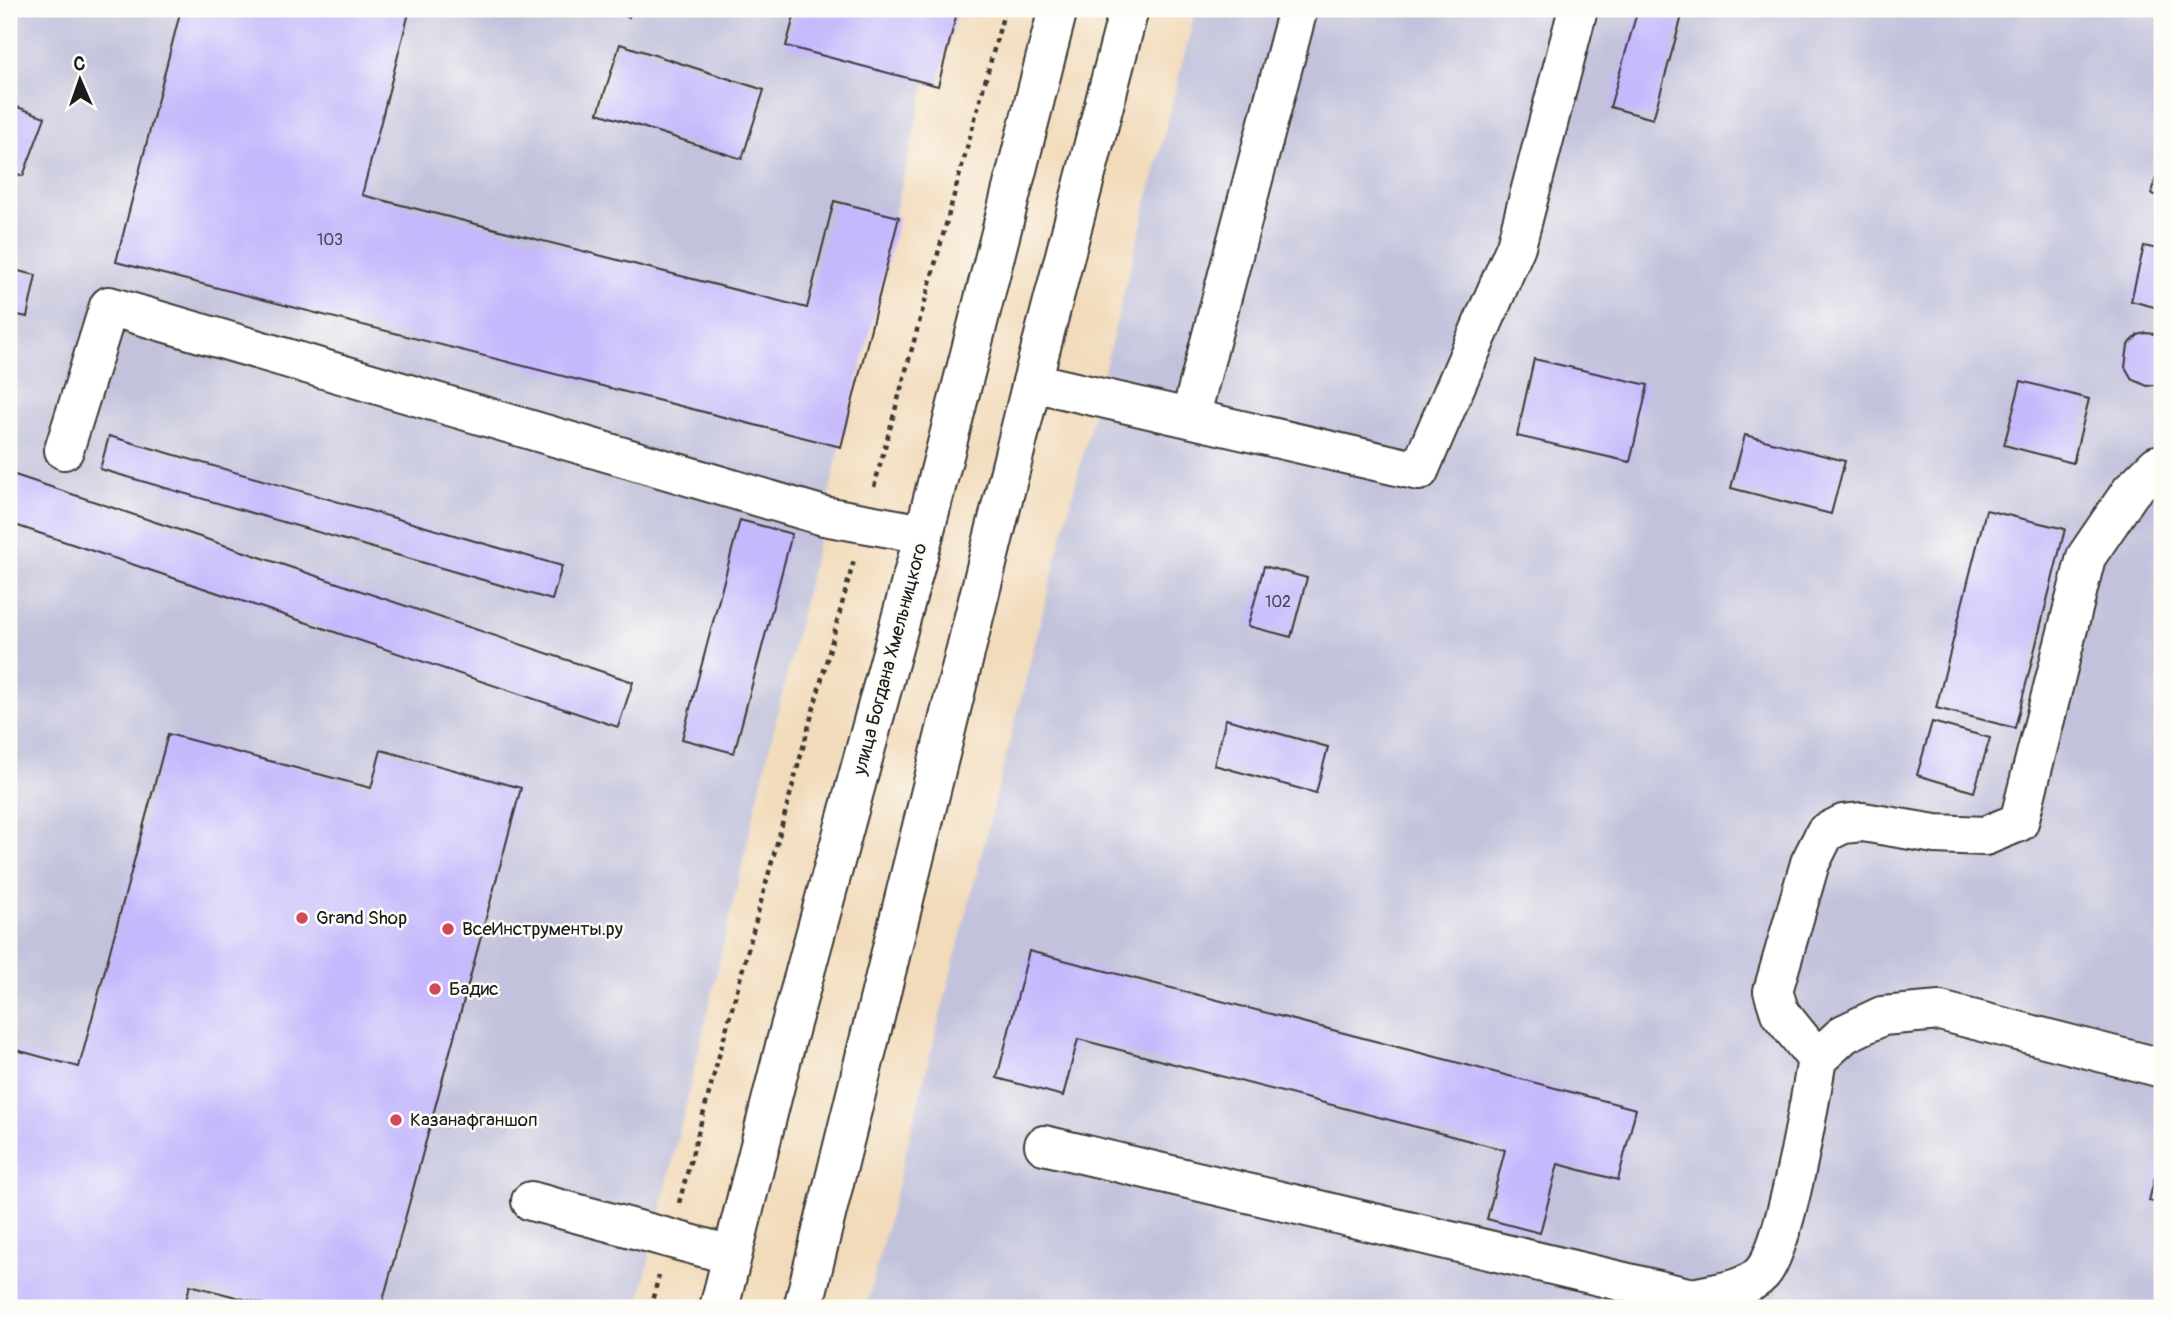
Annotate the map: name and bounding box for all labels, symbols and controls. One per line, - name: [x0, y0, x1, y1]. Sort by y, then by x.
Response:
- north arrow: [46, 46, 116, 116]
- text: С: [73, 52, 86, 76]
- house number: 103: [317, 230, 343, 250]
- street label: улица Богдана Хмельницкого: [847, 541, 932, 778]
- house number: 102: [1265, 592, 1291, 612]
- place label: Grand Shop: [316, 906, 407, 930]
- marker: Grand Shop: [294, 910, 310, 926]
- place label: ВсеИнструменты.ру: [462, 917, 623, 941]
- marker: ВсеИнструменты.ру: [440, 921, 456, 937]
- place label: Бадис: [449, 977, 499, 1001]
- marker: Бадис: [427, 981, 443, 997]
- place label: Казанафганшоп: [410, 1108, 538, 1132]
- marker: Казанафганшоп: [388, 1112, 404, 1128]

